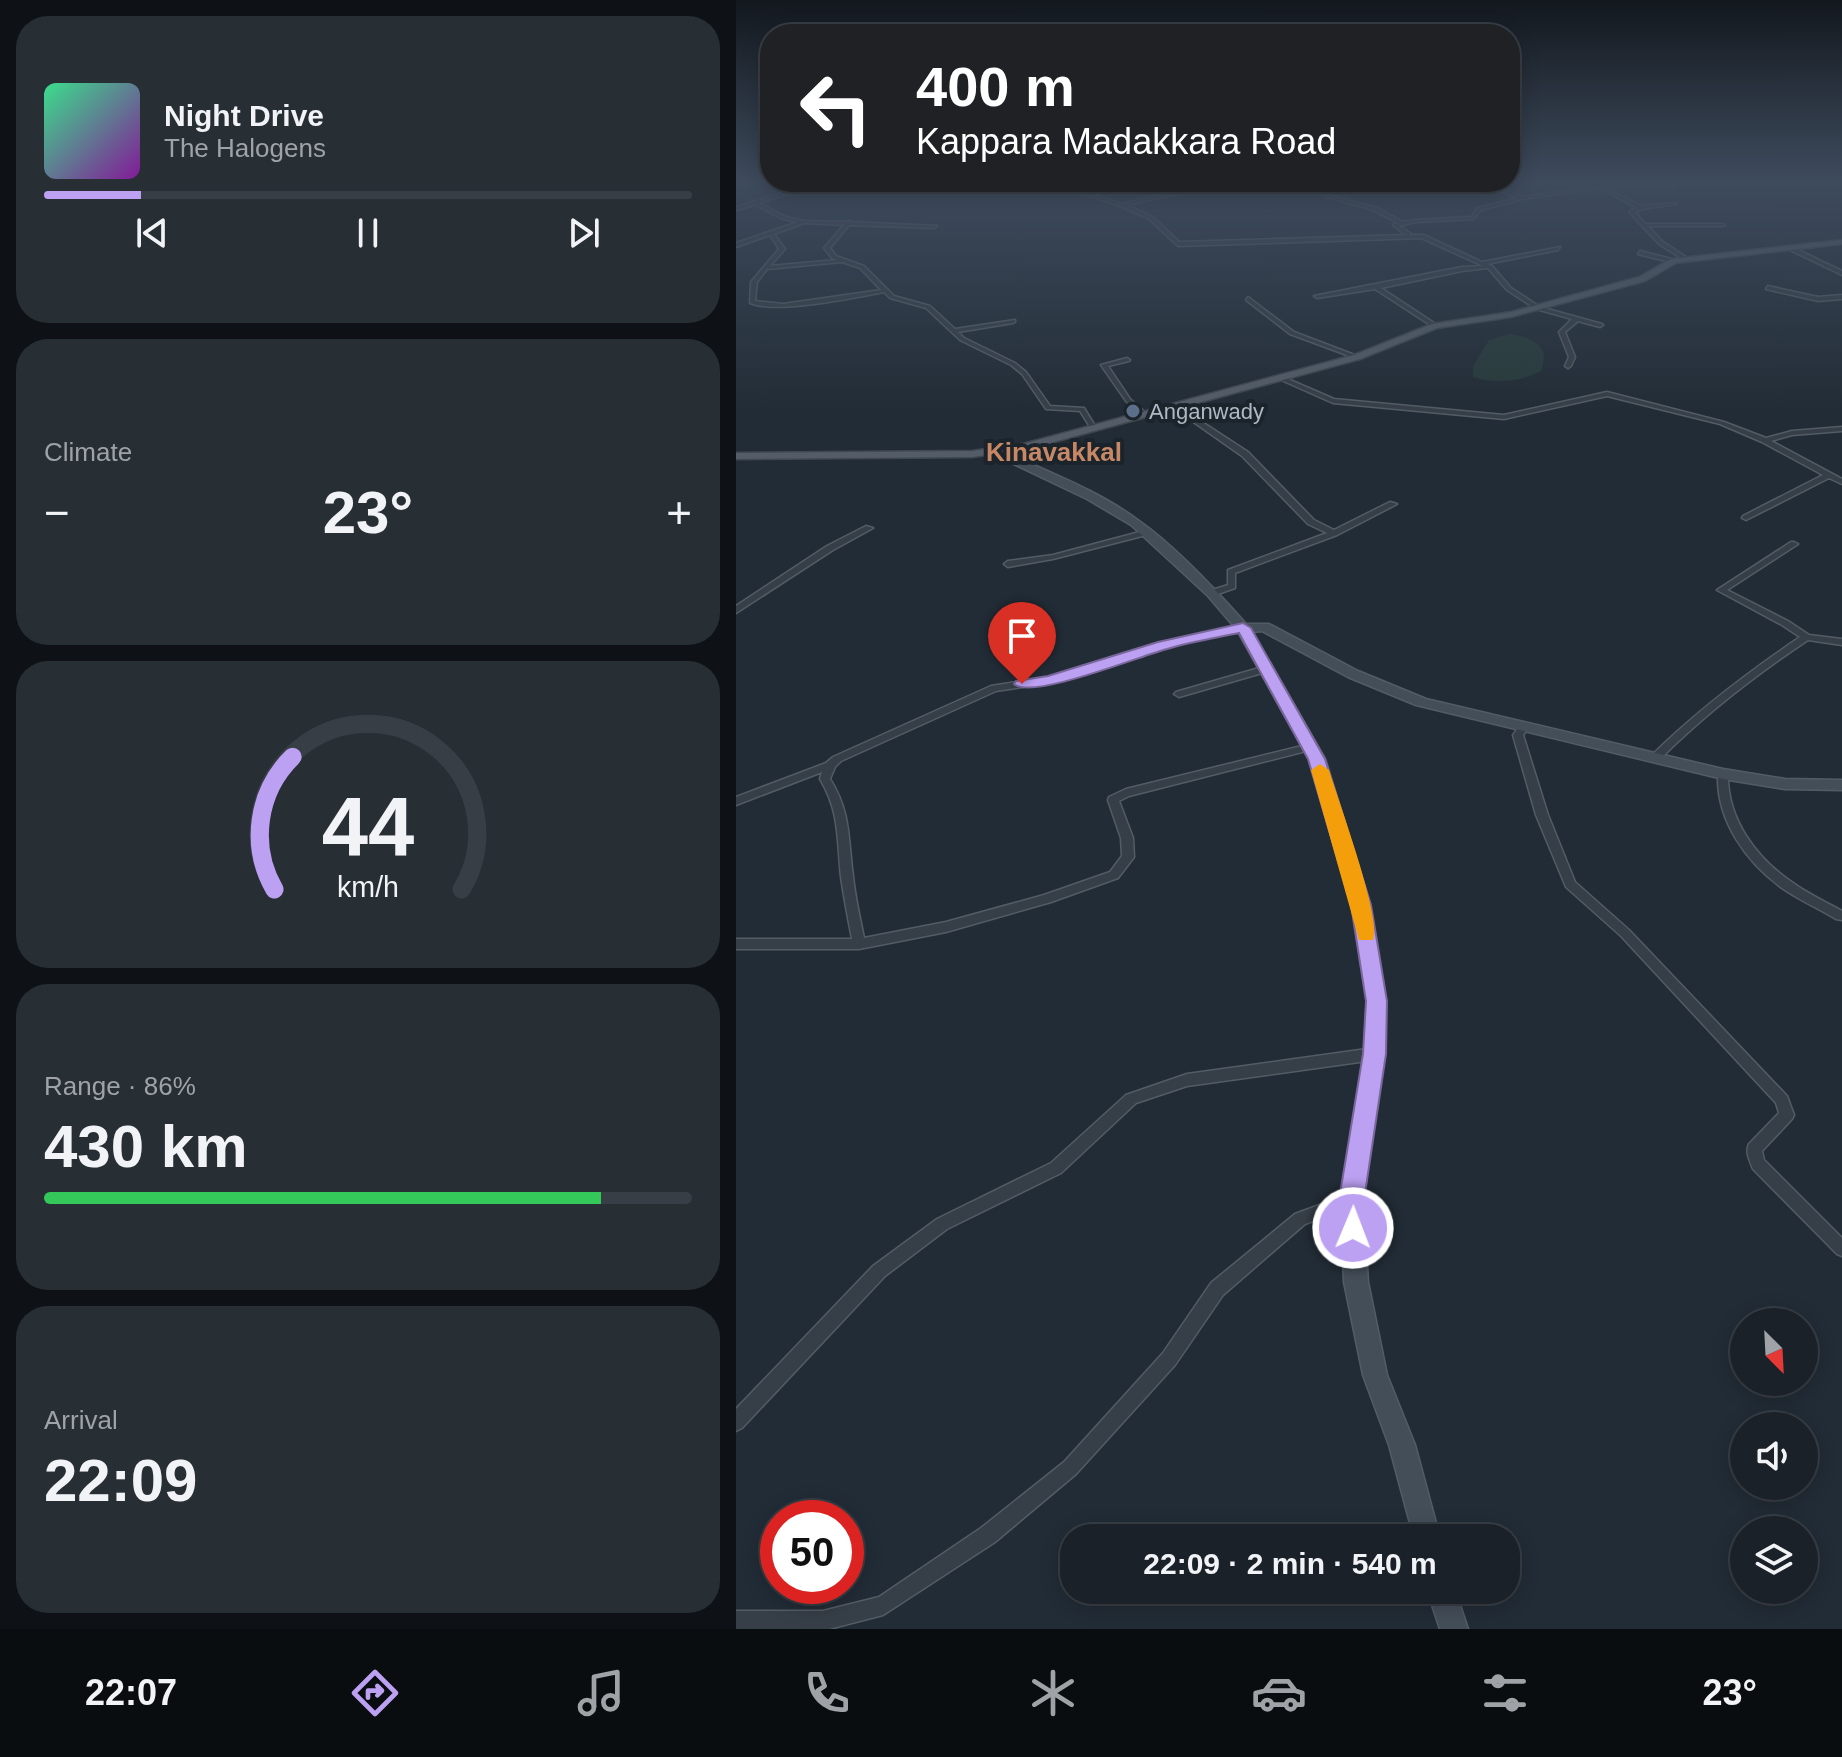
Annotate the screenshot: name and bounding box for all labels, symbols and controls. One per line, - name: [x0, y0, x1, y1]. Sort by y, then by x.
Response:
- text: 400 m: [916, 55, 1075, 118]
- icon: left: [784, 56, 888, 160]
- text: Night Drive: [164, 99, 324, 132]
- text: Kappara Madakkara Road: [916, 121, 1336, 162]
- text: The Halogens: [164, 133, 326, 163]
- icon: previous: [130, 211, 174, 255]
- icon: pause: [346, 211, 390, 255]
- icon: next: [562, 211, 606, 255]
- place label: Anganwady: [1149, 399, 1264, 424]
- marker: Anganwady: [1124, 402, 1142, 420]
- text: Climate: [44, 437, 132, 467]
- district label: Kinavakkal: [986, 437, 1122, 467]
- text: 23°: [323, 479, 413, 546]
- text: −: [44, 488, 70, 537]
- text: +: [666, 488, 692, 537]
- pin: [988, 602, 1056, 684]
- icon: arrive: [1000, 614, 1044, 658]
- text: 44: [322, 781, 414, 874]
- text: km/h: [337, 872, 399, 904]
- text: Range · 86%: [44, 1071, 196, 1101]
- text: 430 km: [44, 1113, 248, 1180]
- position arrow: [1311, 1186, 1395, 1270]
- north arrow: [1730, 1308, 1818, 1396]
- map controls: [1730, 1308, 1818, 1604]
- text: Arrival: [44, 1405, 118, 1435]
- button: sound: [1730, 1412, 1818, 1500]
- text: 22:09: [44, 1447, 197, 1514]
- speed limit sign: 50: [760, 1500, 864, 1604]
- button: layers: [1730, 1516, 1818, 1604]
- text: 22:09 · 2 min · 540 m: [1143, 1547, 1437, 1580]
- icon: directions: [347, 1665, 403, 1721]
- icon: music: [573, 1665, 629, 1721]
- icon: phone: [799, 1665, 855, 1721]
- icon: climate: [1025, 1665, 1081, 1721]
- icon: car: [1251, 1665, 1307, 1721]
- icon: filters: [1477, 1665, 1533, 1721]
- text: 22:07: [85, 1672, 177, 1713]
- text: 23°: [1702, 1672, 1757, 1713]

